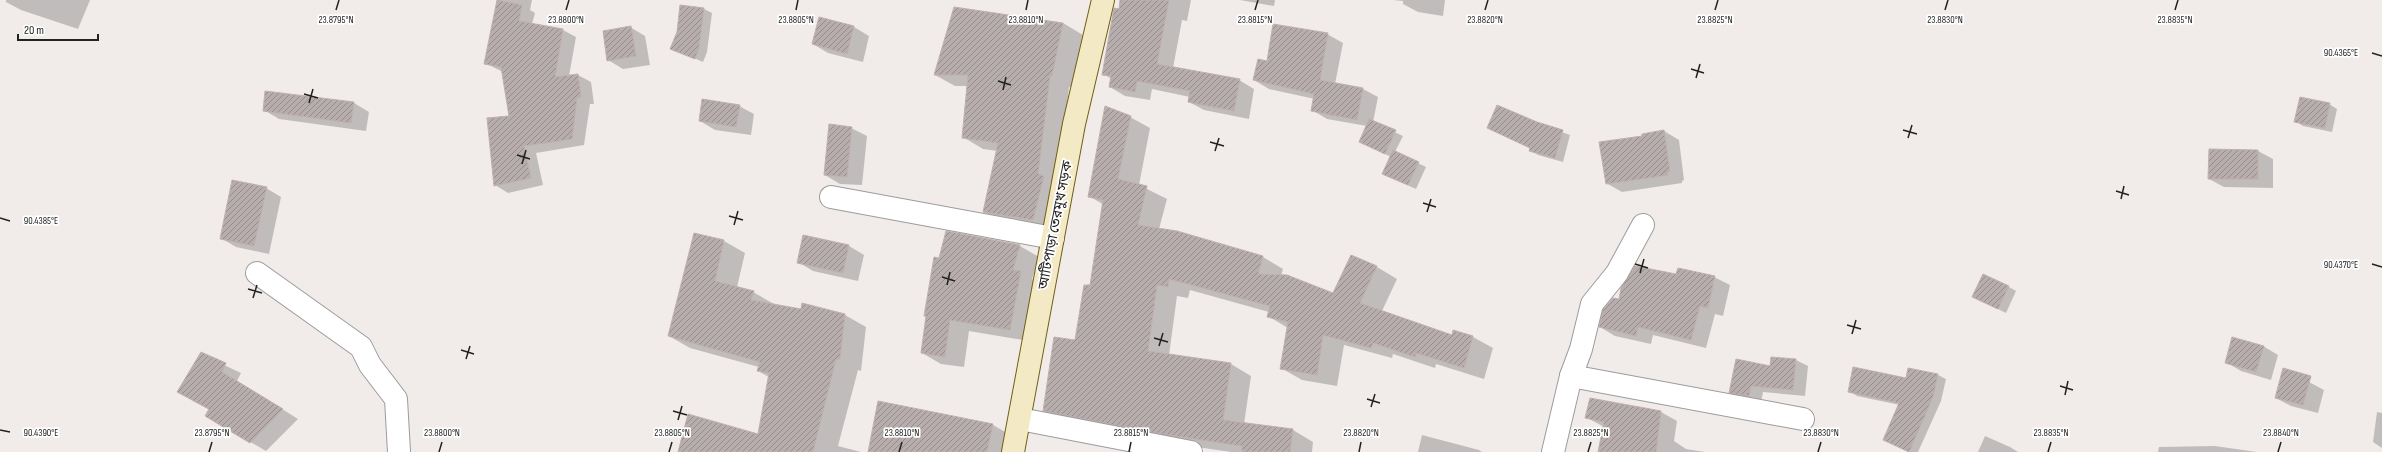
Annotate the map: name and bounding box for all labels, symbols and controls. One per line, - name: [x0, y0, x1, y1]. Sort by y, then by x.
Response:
- text: 23.8795°N: [318, 14, 354, 26]
- text: 23.8800°N: [548, 14, 584, 26]
- text: 23.8805°N: [778, 14, 814, 26]
- text: 23.8810°N: [1009, 14, 1043, 26]
- text: 23.8815°N: [1238, 14, 1272, 26]
- text: 23.8820°N: [1467, 14, 1503, 26]
- text: 23.8825°N: [1697, 14, 1733, 26]
- text: 23.8830°N: [1927, 14, 1963, 26]
- text: 23.8835°N: [2157, 14, 2193, 26]
- scale bar: [18, 16, 98, 42]
- text: 20 m: [24, 23, 44, 38]
- text: 90.4365°E: [2324, 47, 2358, 59]
- street label: আটিপাড়া তেরমুখ সড়ক: [1034, 159, 1076, 292]
- text: 90.4385°E: [24, 215, 58, 227]
- text: 90.4370°E: [2324, 259, 2358, 271]
- text: 90.4390°E: [24, 427, 58, 439]
- text: 23.8795°N: [194, 427, 230, 439]
- text: 23.8800°N: [424, 427, 460, 439]
- text: 23.8805°N: [654, 427, 690, 439]
- text: 23.8810°N: [885, 427, 919, 439]
- text: 23.8815°N: [1114, 427, 1148, 439]
- text: 23.8820°N: [1343, 427, 1379, 439]
- text: 23.8825°N: [1573, 427, 1609, 439]
- text: 23.8830°N: [1803, 427, 1839, 439]
- text: 23.8835°N: [2033, 427, 2069, 439]
- text: 23.8840°N: [2263, 427, 2299, 439]

